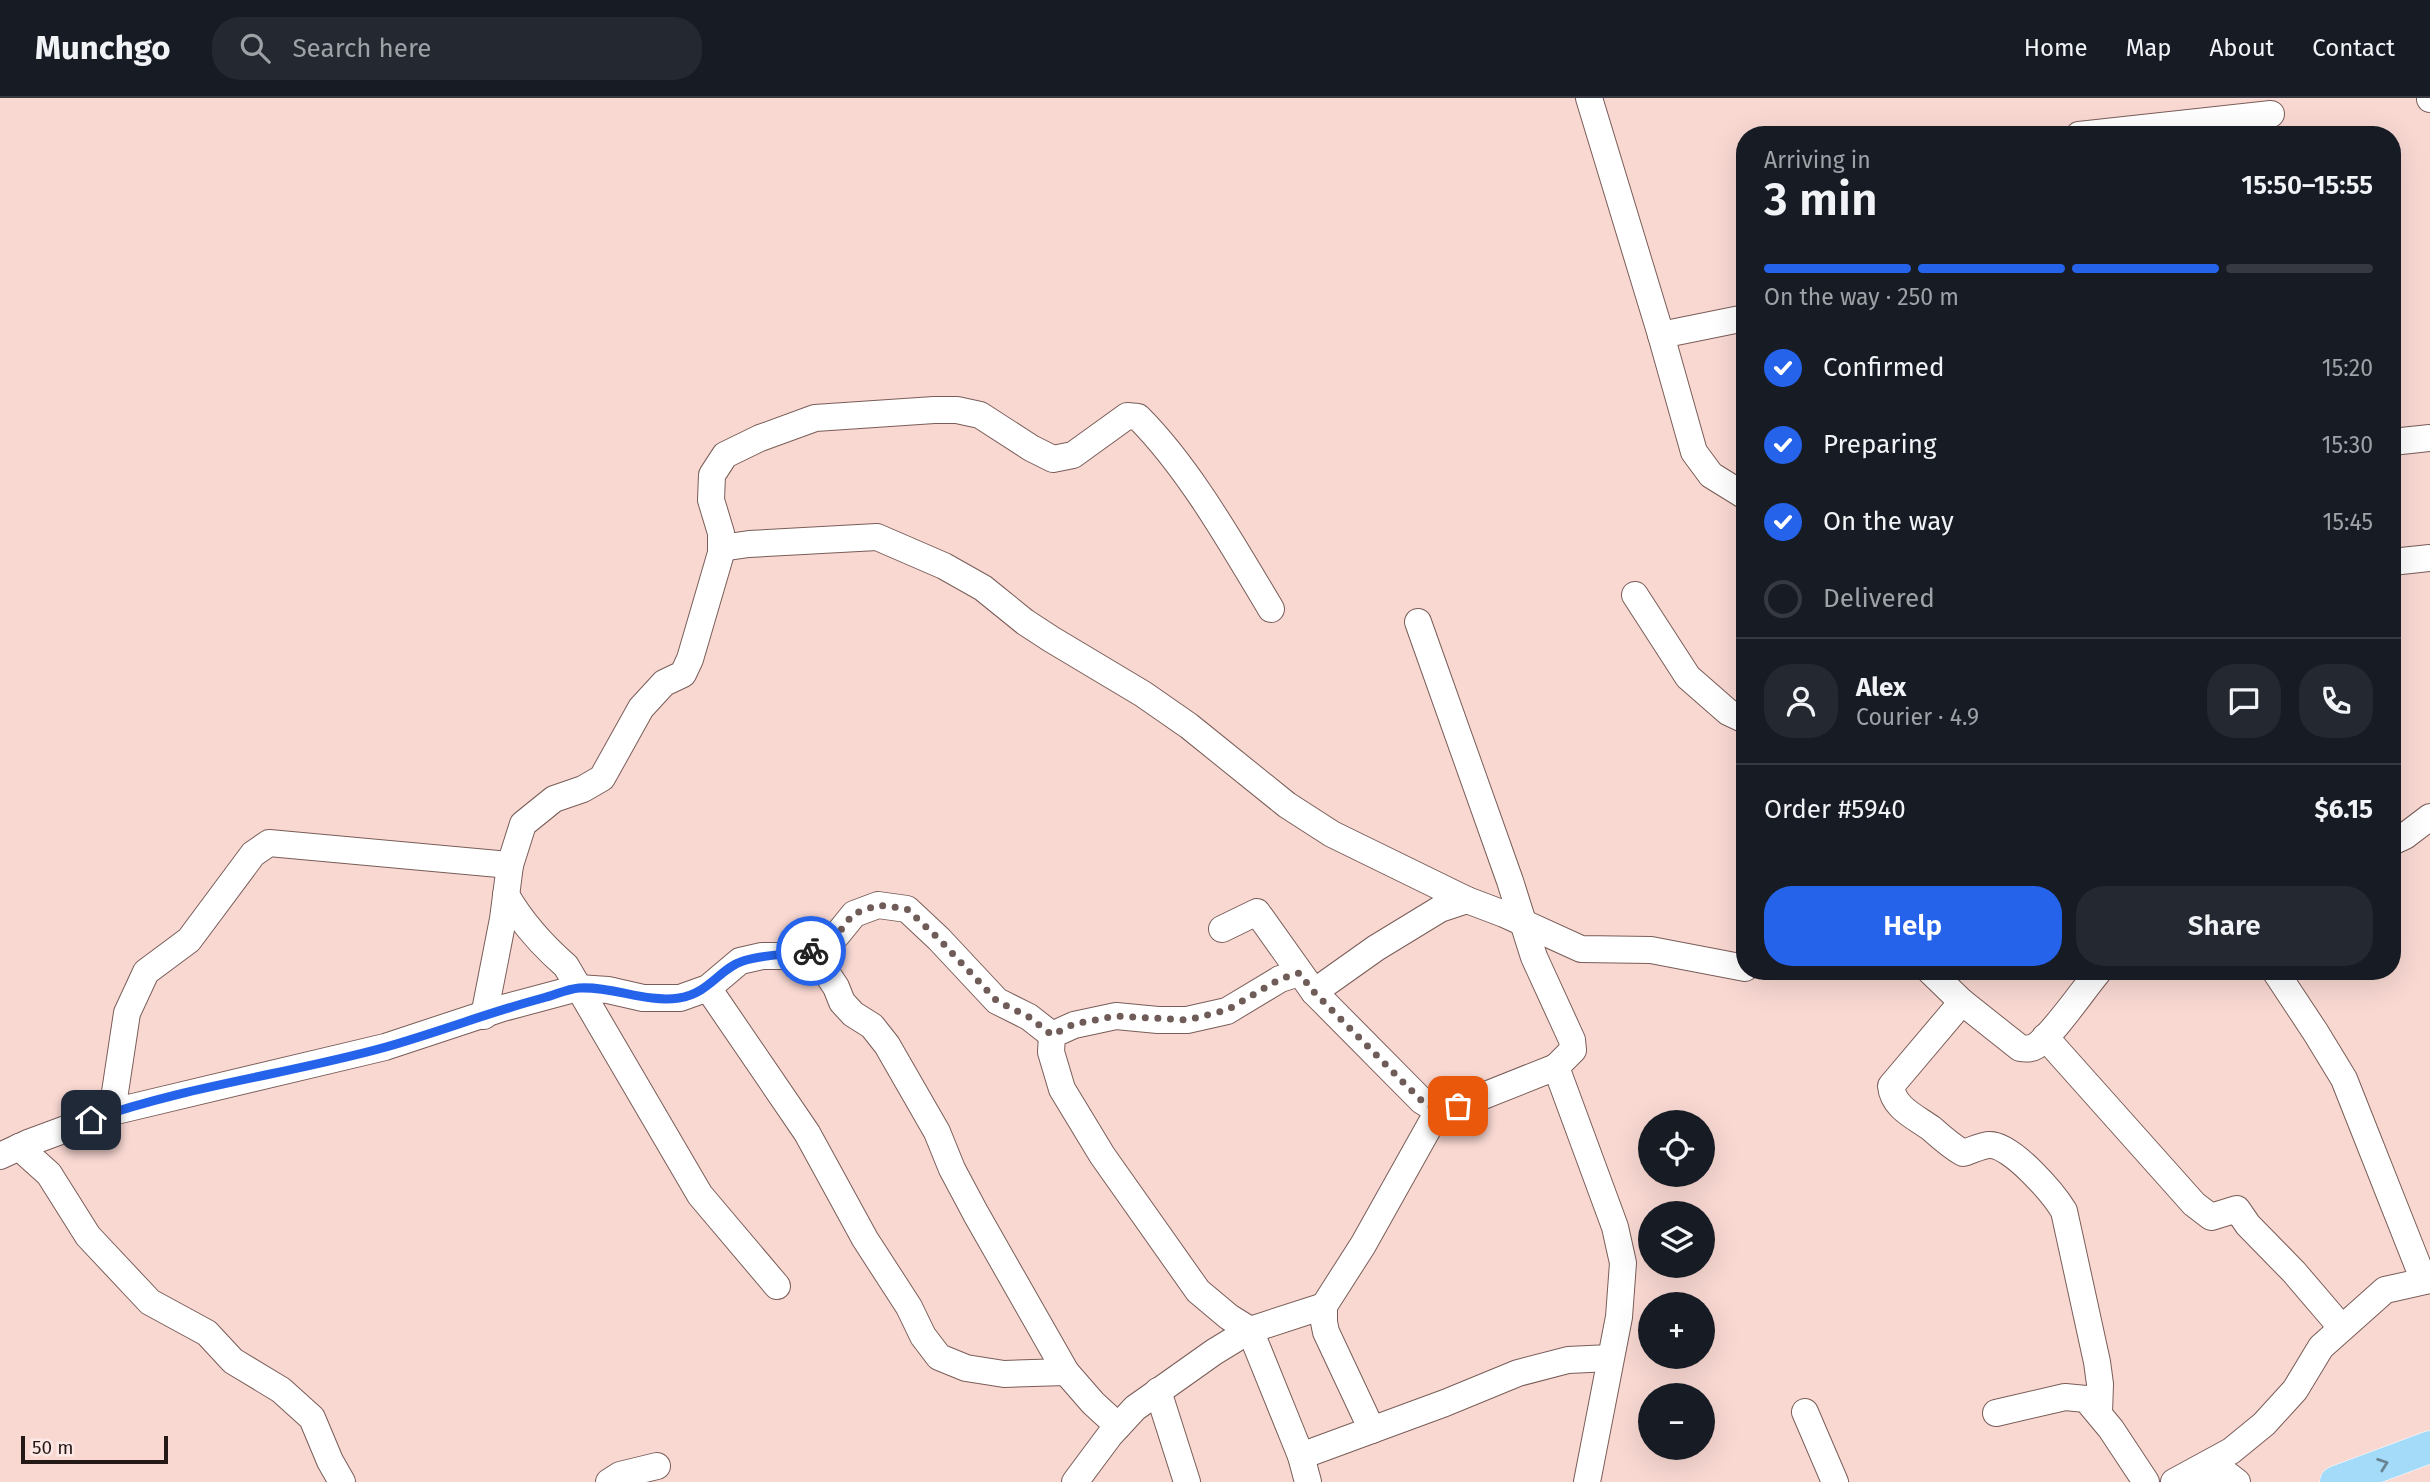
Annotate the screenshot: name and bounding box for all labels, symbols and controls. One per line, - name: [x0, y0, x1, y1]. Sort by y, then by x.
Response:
- search box: [212, 17, 702, 80]
- text: Munchgo: [35, 28, 170, 68]
- icon: search: [236, 29, 274, 67]
- text: Search here: [292, 33, 431, 64]
- text: Home: [2024, 34, 2088, 62]
- text: Map: [2126, 34, 2172, 62]
- text: About: [2210, 34, 2274, 62]
- text: Contact: [2312, 34, 2395, 62]
- text: Arriving in: [1764, 146, 1871, 174]
- text: 15:50–15:55: [2241, 170, 2373, 201]
- text: 3 min: [1764, 172, 1878, 227]
- text: On the way · 250 m: [1764, 283, 1959, 311]
- icon: check: [1764, 349, 1802, 387]
- text: Confirmed: [1823, 352, 1944, 383]
- text: 15:20: [2322, 354, 2373, 382]
- icon: check: [1764, 426, 1802, 464]
- text: Preparing: [1823, 429, 1936, 460]
- text: 15:30: [2321, 431, 2373, 459]
- icon: check: [1764, 503, 1802, 541]
- text: On the way: [1823, 506, 1954, 537]
- text: 15:45: [2323, 508, 2373, 536]
- text: Delivered: [1823, 583, 1935, 614]
- button: person: [1764, 664, 1838, 738]
- button: chat: [2207, 664, 2281, 738]
- button: phone: [2299, 664, 2373, 738]
- text: Alex: [1856, 672, 1906, 703]
- text: Courier · 4.9: [1856, 703, 1979, 731]
- text: Order #5940: [1764, 794, 1906, 825]
- text: $6.15: [2314, 794, 2373, 825]
- button: Help: [1764, 886, 2062, 966]
- button: Share: [2076, 886, 2373, 966]
- courier: [776, 916, 846, 986]
- icon: bike: [792, 932, 830, 970]
- pin: [1428, 1076, 1488, 1136]
- icon: bag: [1439, 1087, 1477, 1125]
- pin: [61, 1090, 121, 1150]
- icon: home: [72, 1101, 110, 1139]
- map controls: [1638, 1110, 1715, 1460]
- button: locate: [1638, 1110, 1715, 1187]
- button: layers: [1638, 1201, 1715, 1278]
- button: +: [1638, 1292, 1715, 1369]
- button: −: [1638, 1383, 1715, 1460]
- scale bar: [21, 1433, 168, 1465]
- text: 50 m: [32, 1436, 73, 1459]
- one-way arrow: [2376, 1459, 2388, 1473]

